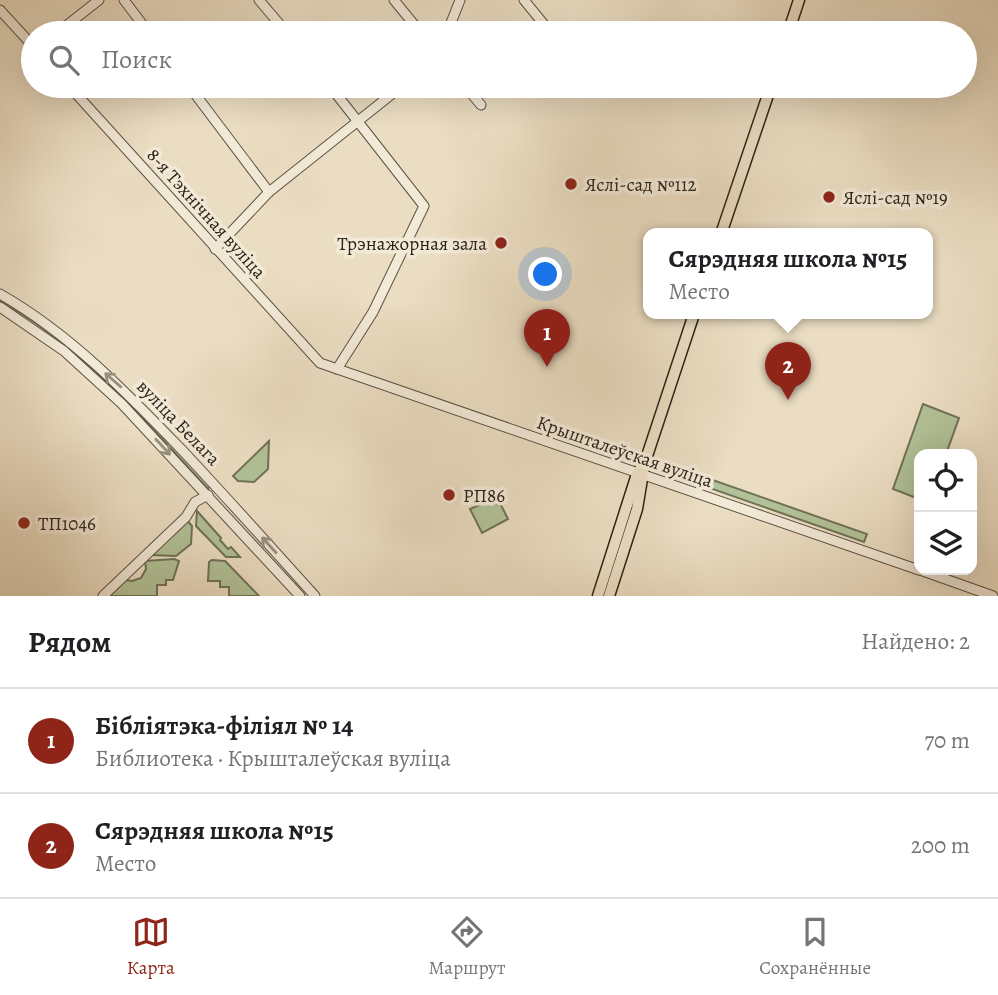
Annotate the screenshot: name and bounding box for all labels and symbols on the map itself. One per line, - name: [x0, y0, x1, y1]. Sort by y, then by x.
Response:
- street label: 8-я Тэхнічная вуліца: [141, 143, 272, 285]
- place label: Яслі-сад №112: [585, 172, 697, 198]
- marker: Яслі-сад №112: [563, 176, 579, 192]
- place label: Яслі-сад №19: [843, 185, 948, 211]
- marker: Яслі-сад №19: [821, 189, 837, 205]
- place label: Трэнажорная зала: [337, 231, 487, 257]
- marker: Трэнажорная зала: [493, 235, 509, 251]
- your location: [528, 257, 562, 291]
- pin: 1: [524, 309, 570, 367]
- pin: 2: [765, 342, 811, 400]
- one-way arrow: [104, 372, 122, 388]
- street label: вуліца Белага: [131, 374, 226, 472]
- street label: Крышталеўская вуліца: [533, 410, 716, 494]
- one-way arrow: [154, 438, 171, 455]
- place label: РП86: [463, 483, 505, 509]
- marker: РП86: [441, 487, 457, 503]
- place label: ТП1046: [38, 511, 96, 537]
- marker: ТП1046: [16, 515, 32, 531]
- one-way arrow: [261, 536, 277, 554]

